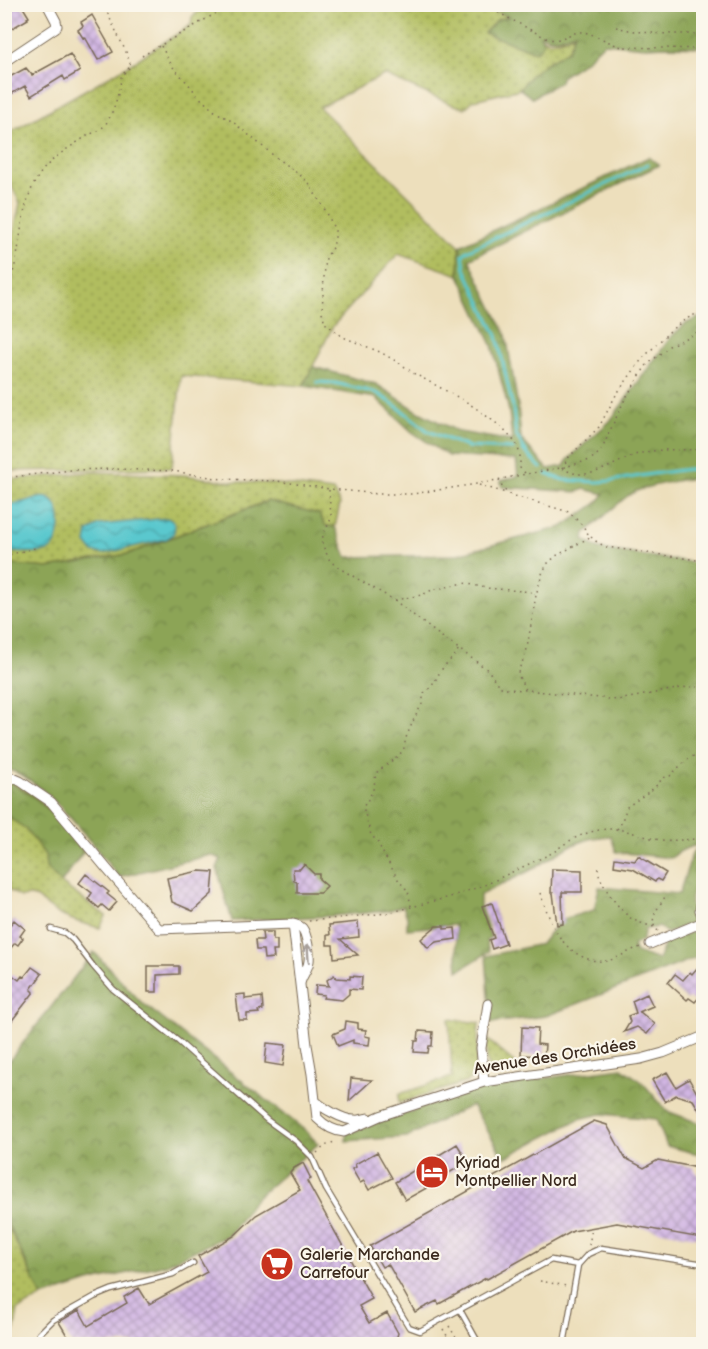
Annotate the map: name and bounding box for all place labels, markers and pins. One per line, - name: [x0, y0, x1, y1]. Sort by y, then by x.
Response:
- hotel icon: Kyriad Montpellier Nord: [414, 1154, 450, 1190]
- place label: Kyriad Montpellier Nord: [455, 1154, 577, 1191]
- supermarket icon: Galerie Marchande Carrefour: [259, 1246, 295, 1282]
- place label: Galerie Marchande Carrefour: [300, 1246, 440, 1283]

